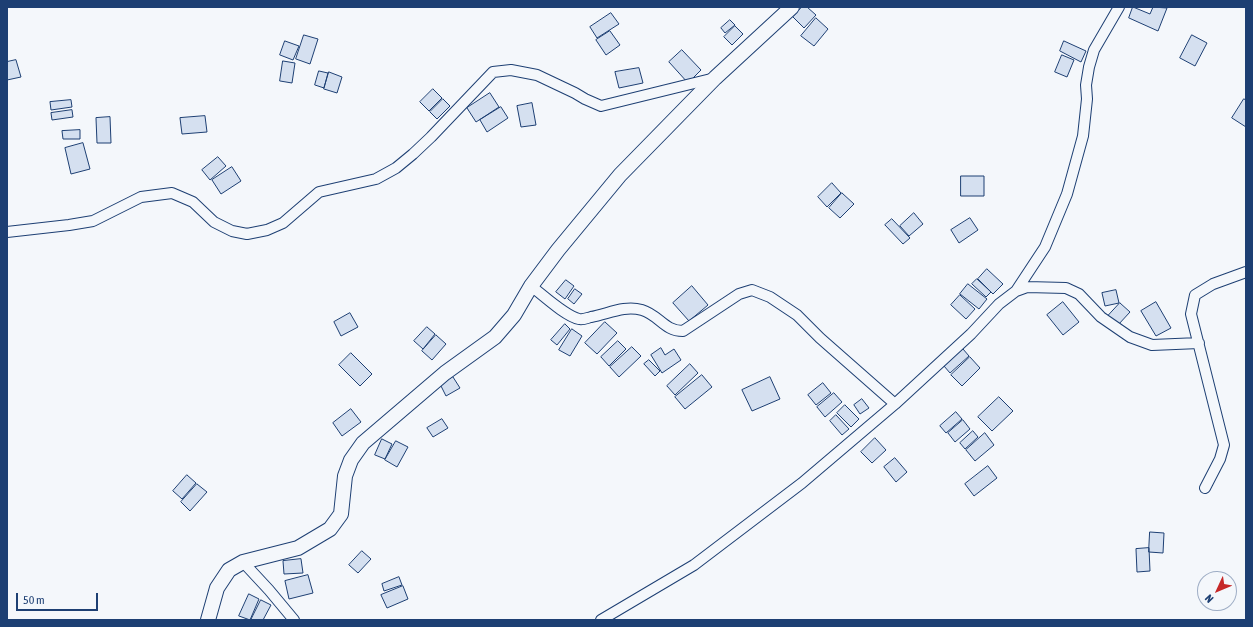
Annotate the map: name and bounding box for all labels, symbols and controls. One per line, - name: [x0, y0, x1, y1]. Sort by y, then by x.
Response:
- north arrow: [1197, 571, 1237, 611]
- scale bar: [18, 585, 100, 611]
- text: N: [1203, 592, 1216, 605]
- text: 50 m: [23, 593, 45, 607]

